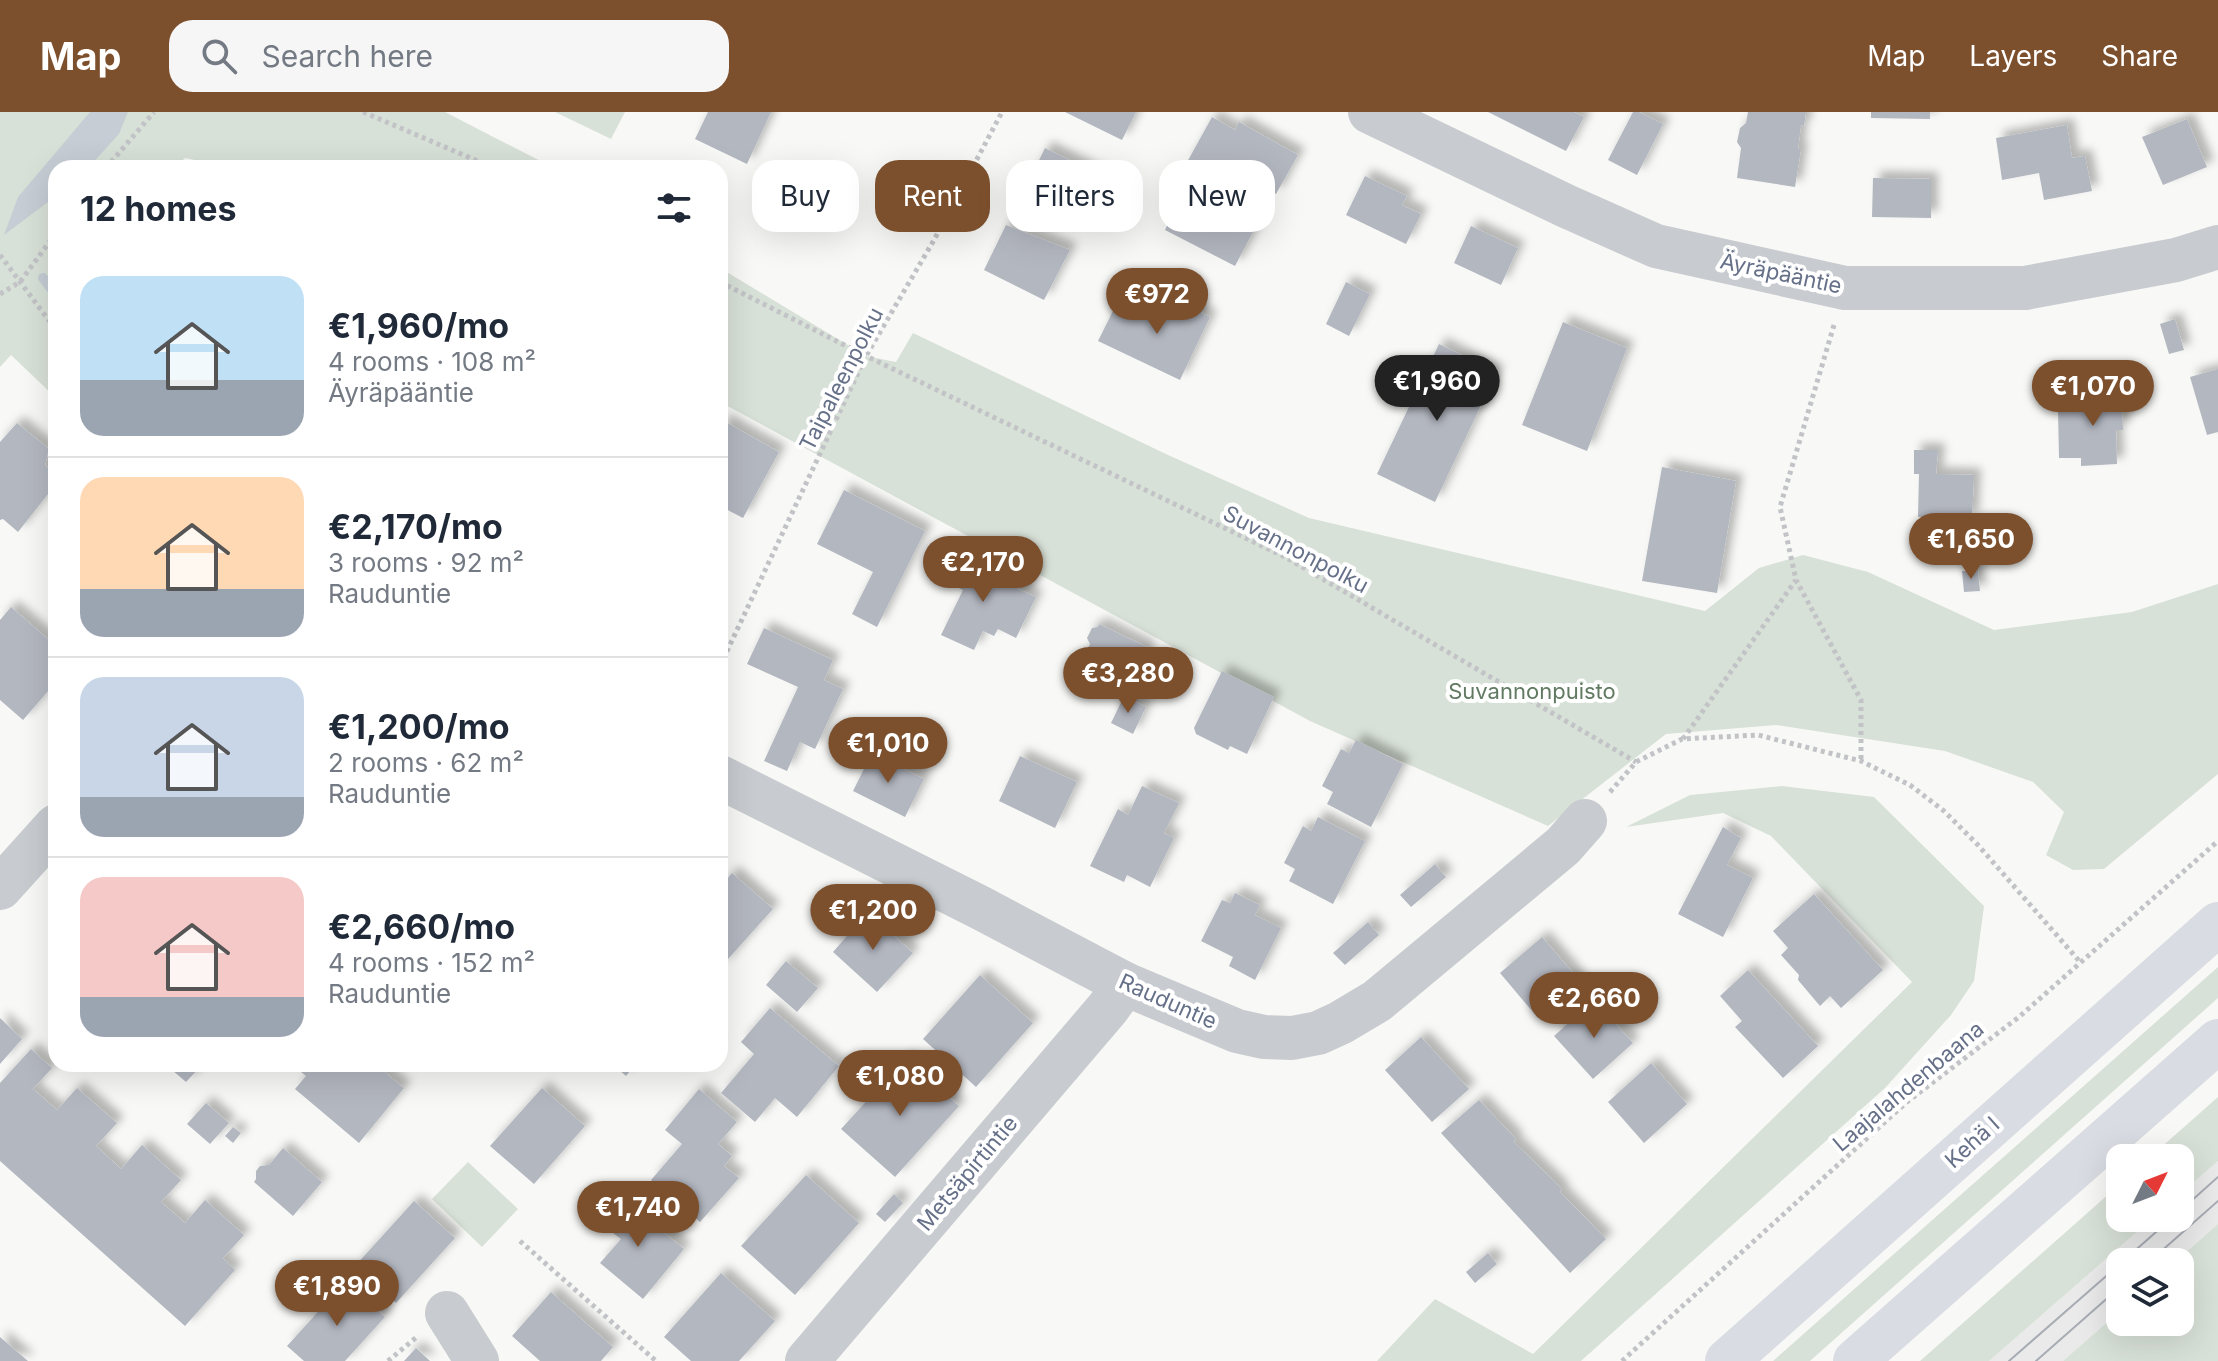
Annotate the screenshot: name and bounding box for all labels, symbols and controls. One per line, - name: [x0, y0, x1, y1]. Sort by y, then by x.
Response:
- search box: [169, 20, 729, 92]
- text: Map: [40, 33, 121, 79]
- icon: search: [197, 34, 241, 78]
- text: Search here: [261, 38, 433, 74]
- text: Map: [1867, 39, 1925, 73]
- text: Layers: [1969, 39, 2057, 73]
- text: Share: [2101, 39, 2178, 73]
- chip: Buy: [752, 160, 859, 232]
- chip: Rent: [875, 160, 990, 232]
- chip: Filters: [1006, 160, 1143, 232]
- chip: New: [1159, 160, 1275, 232]
- icon: filters: [652, 186, 696, 230]
- text: 12 homes: [80, 188, 236, 229]
- street label: Äyräpääntie: [1718, 247, 1844, 299]
- pin: €972: [1110, 268, 1204, 336]
- text: €972: [1124, 278, 1190, 309]
- street label: Taipaleenpolku: [794, 303, 888, 455]
- text: €1,960/mo: [328, 305, 509, 346]
- icon: home: [144, 308, 240, 404]
- text: 4 rooms · 108 m²: [328, 346, 536, 377]
- pin: €1,960: [1372, 355, 1502, 423]
- pin: €1,070: [2028, 360, 2158, 428]
- text: €1,960: [1393, 365, 1481, 396]
- text: €1,070: [2050, 370, 2136, 401]
- text: Äyräpääntie: [328, 377, 474, 408]
- street label: Suvannonpolku: [1219, 500, 1373, 598]
- text: €2,170/mo: [328, 506, 503, 547]
- icon: home: [144, 509, 240, 605]
- pin: €1,650: [1906, 513, 2036, 581]
- text: €1,650: [1927, 523, 2015, 554]
- pin: €2,170: [918, 536, 1048, 604]
- text: €2,170: [941, 546, 1025, 577]
- text: 3 rooms · 92 m²: [328, 547, 524, 578]
- text: Rauduntie: [328, 578, 451, 609]
- pin: €3,280: [1063, 647, 1193, 715]
- text: €3,280: [1081, 657, 1175, 688]
- park label: Suvannonpuisto: [1448, 678, 1616, 704]
- text: €1,200/mo: [328, 706, 510, 747]
- icon: home: [144, 709, 240, 805]
- pin: €1,010: [823, 717, 953, 785]
- text: €1,010: [846, 727, 930, 758]
- text: 2 rooms · 62 m²: [328, 747, 524, 778]
- text: Rauduntie: [328, 778, 451, 809]
- pin: €1,200: [808, 884, 938, 952]
- text: €1,200: [828, 894, 918, 925]
- text: €2,660/mo: [328, 906, 515, 947]
- icon: home: [144, 909, 240, 1005]
- text: 4 rooms · 152 m²: [328, 947, 535, 978]
- street label: Rauduntie: [1115, 968, 1221, 1034]
- pin: €2,660: [1529, 972, 1659, 1040]
- text: Rauduntie: [328, 978, 451, 1009]
- text: €2,660: [1547, 982, 1641, 1013]
- street label: Laajalahdenbaana: [1827, 1015, 1989, 1157]
- pin: €1,080: [835, 1050, 965, 1118]
- text: €1,080: [856, 1060, 944, 1091]
- street label: Metsäpirtintie: [911, 1110, 1023, 1236]
- street label: Kehä I: [1939, 1111, 2005, 1173]
- north arrow: [2106, 1144, 2194, 1232]
- map controls: [2106, 1144, 2194, 1336]
- pin: €1,740: [573, 1181, 703, 1249]
- text: €1,740: [595, 1191, 681, 1222]
- button: layers: [2106, 1248, 2194, 1336]
- pin: €1,890: [272, 1260, 402, 1328]
- text: €1,890: [293, 1270, 381, 1301]

